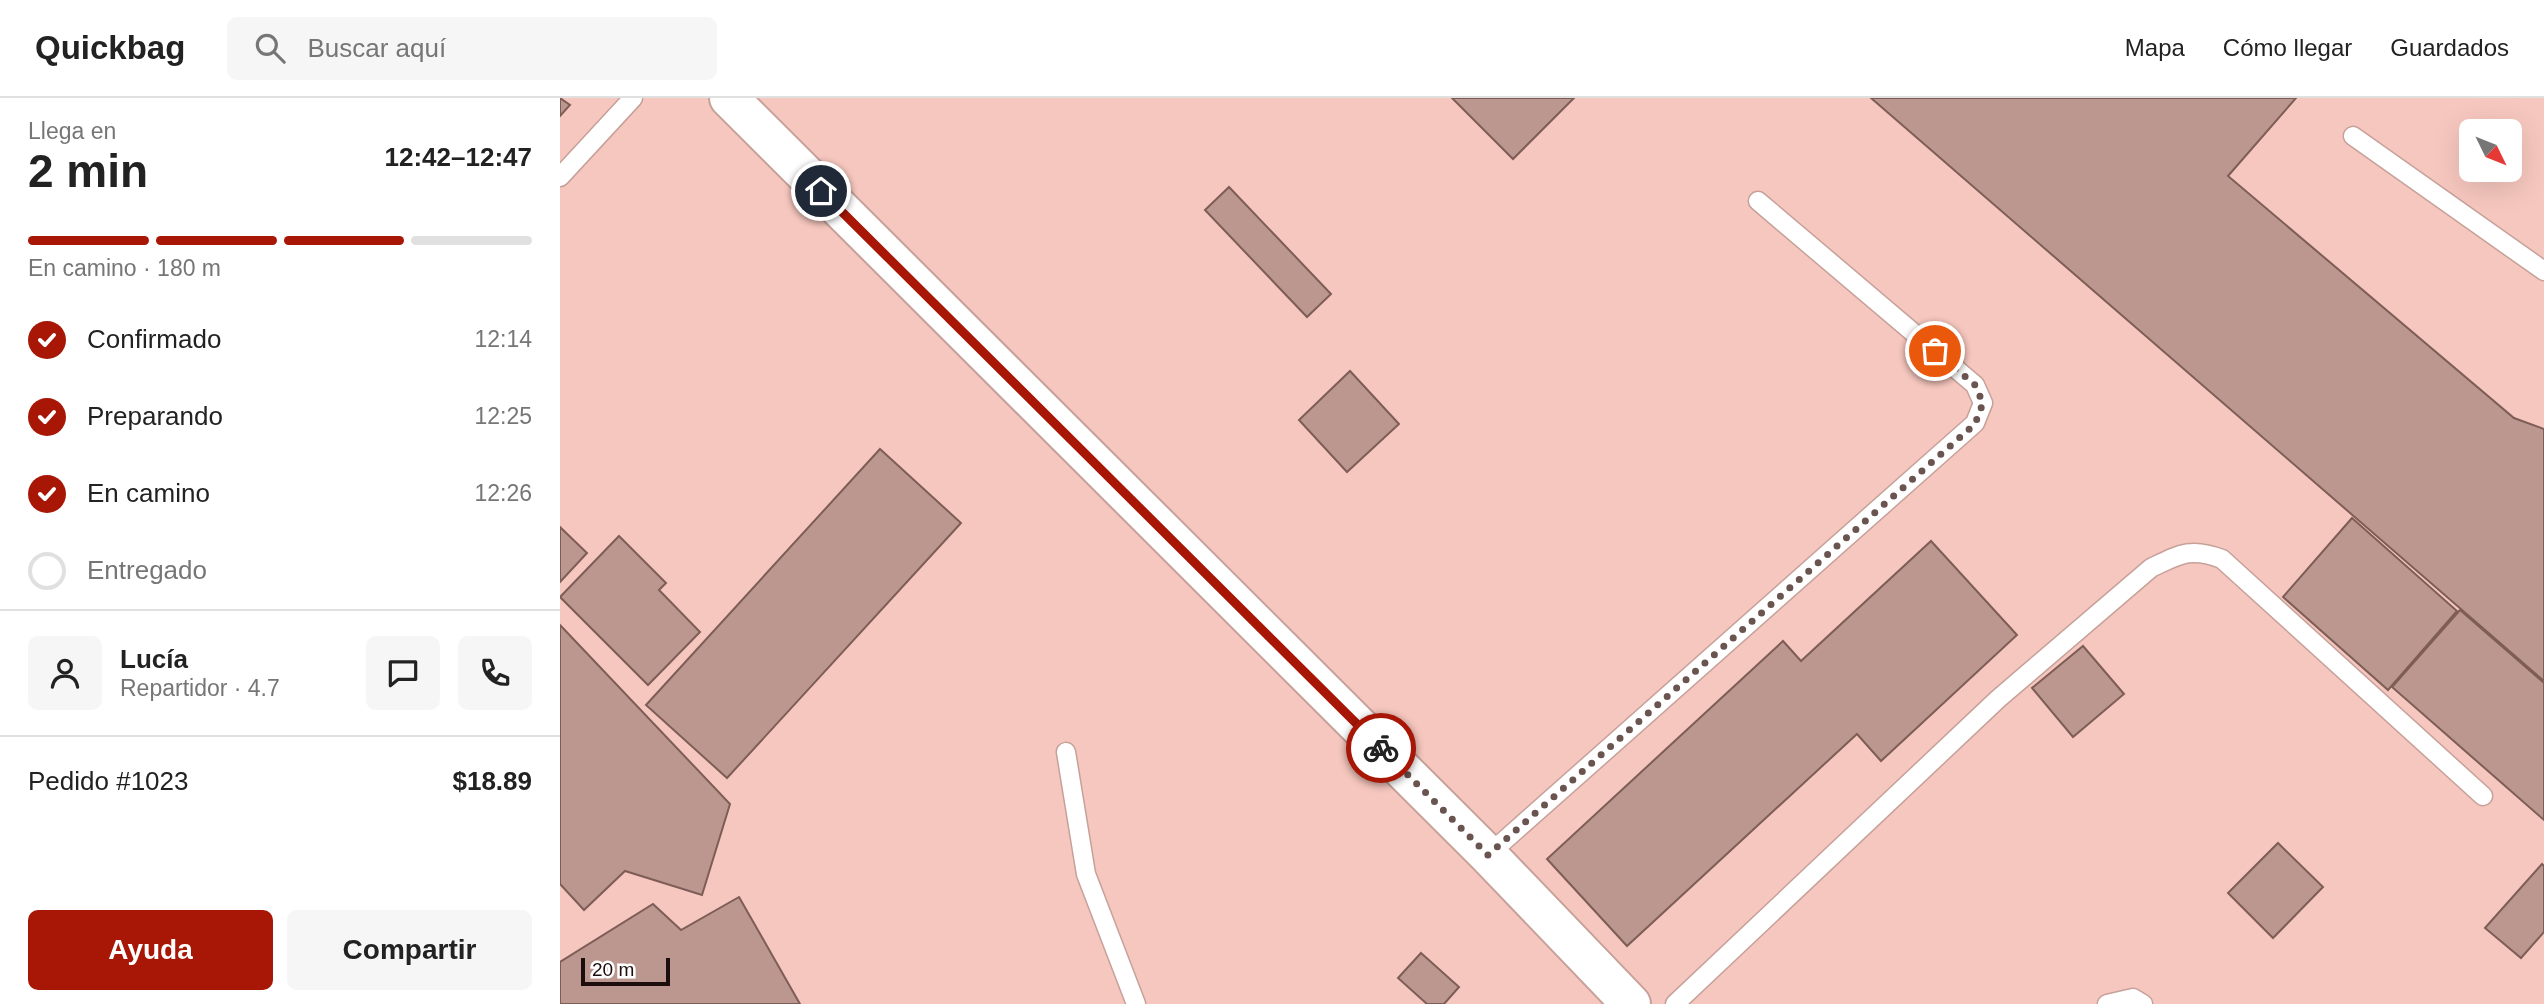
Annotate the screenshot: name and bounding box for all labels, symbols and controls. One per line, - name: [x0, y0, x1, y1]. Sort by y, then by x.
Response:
- search box: [227, 17, 717, 80]
- text: Quickbag: [35, 29, 185, 66]
- icon: search: [251, 29, 289, 67]
- text: Buscar aquí: [307, 33, 446, 63]
- text: Mapa: [2125, 34, 2185, 61]
- text: Cómo llegar: [2223, 34, 2352, 61]
- text: Guardados: [2390, 34, 2509, 61]
- text: Llega en: [28, 118, 116, 144]
- north arrow: [2459, 119, 2522, 182]
- map controls: [2459, 119, 2522, 182]
- text: 12:42–12:47: [385, 142, 532, 172]
- text: 2 min: [28, 145, 148, 197]
- pin: [791, 161, 851, 221]
- icon: home: [802, 172, 840, 210]
- text: En camino · 180 m: [28, 255, 221, 281]
- icon: check: [28, 321, 66, 359]
- pin: [1905, 321, 1965, 381]
- text: Confirmado: [87, 324, 221, 354]
- text: 12:14: [474, 326, 532, 352]
- icon: bag: [1916, 332, 1954, 370]
- icon: check: [28, 398, 66, 436]
- text: Preparando: [87, 401, 223, 431]
- text: 12:25: [474, 403, 532, 429]
- icon: check: [28, 475, 66, 513]
- text: En camino: [87, 478, 210, 508]
- text: 12:26: [474, 480, 532, 506]
- text: Entregado: [87, 555, 207, 585]
- button: person: [28, 636, 102, 710]
- button: chat: [366, 636, 440, 710]
- button: phone: [458, 636, 532, 710]
- text: Lucía: [120, 644, 188, 674]
- text: Repartidor · 4.7: [120, 675, 280, 701]
- courier: [1346, 713, 1416, 783]
- icon: bike: [1362, 729, 1400, 767]
- text: Pedido #1023: [28, 766, 188, 796]
- text: $18.89: [452, 766, 532, 796]
- button: Ayuda: [28, 910, 273, 990]
- button: Compartir: [287, 910, 532, 990]
- scale bar: [581, 955, 670, 987]
- text: 20 m: [592, 959, 634, 980]

